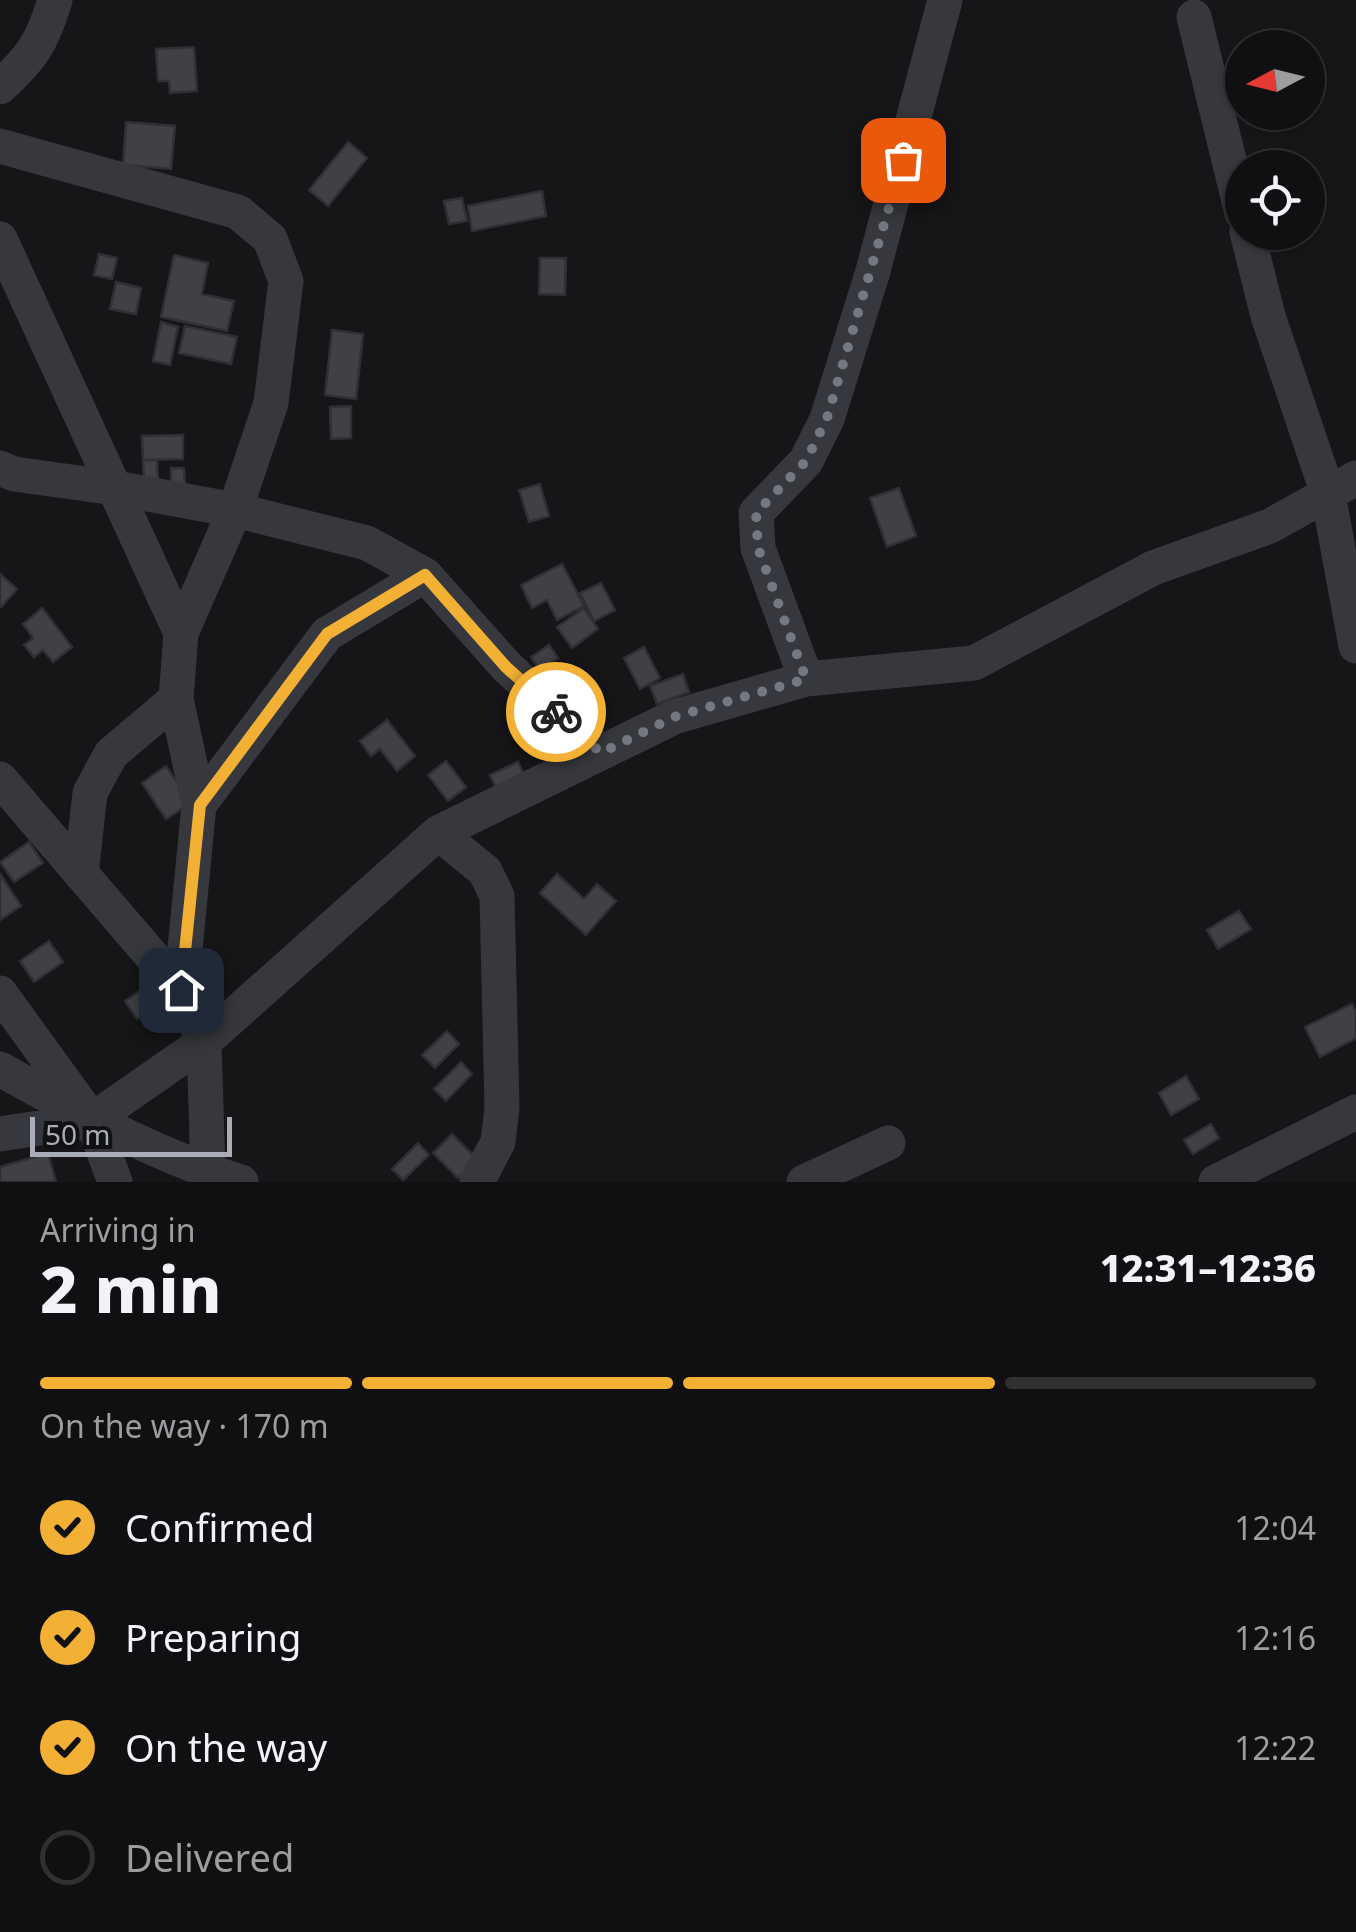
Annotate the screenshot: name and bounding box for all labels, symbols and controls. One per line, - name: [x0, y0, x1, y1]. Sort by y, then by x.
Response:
- north arrow: [1225, 30, 1325, 130]
- map controls: [1225, 30, 1325, 250]
- pin: [861, 118, 946, 203]
- icon: bag: [876, 133, 931, 188]
- button: locate: [1225, 150, 1325, 250]
- courier: [506, 662, 606, 762]
- icon: bike: [529, 685, 584, 740]
- pin: [139, 948, 224, 1033]
- icon: home: [154, 963, 209, 1018]
- scale bar: [30, 1112, 232, 1156]
- text: 50 m: [45, 1115, 111, 1153]
- text: Arriving in: [40, 1208, 195, 1251]
- text: 12:31–12:36: [1100, 1241, 1316, 1293]
- text: 2 min: [40, 1244, 222, 1332]
- text: On the way · 170 m: [40, 1404, 329, 1447]
- icon: check: [40, 1500, 95, 1555]
- text: Confirmed: [125, 1501, 314, 1553]
- text: 12:04: [1234, 1506, 1316, 1549]
- icon: check: [40, 1610, 95, 1665]
- text: Preparing: [125, 1611, 301, 1663]
- text: 12:16: [1234, 1616, 1316, 1659]
- icon: check: [40, 1720, 95, 1775]
- text: On the way: [125, 1721, 327, 1773]
- text: 12:22: [1234, 1726, 1316, 1769]
- text: Delivered: [125, 1831, 294, 1883]

